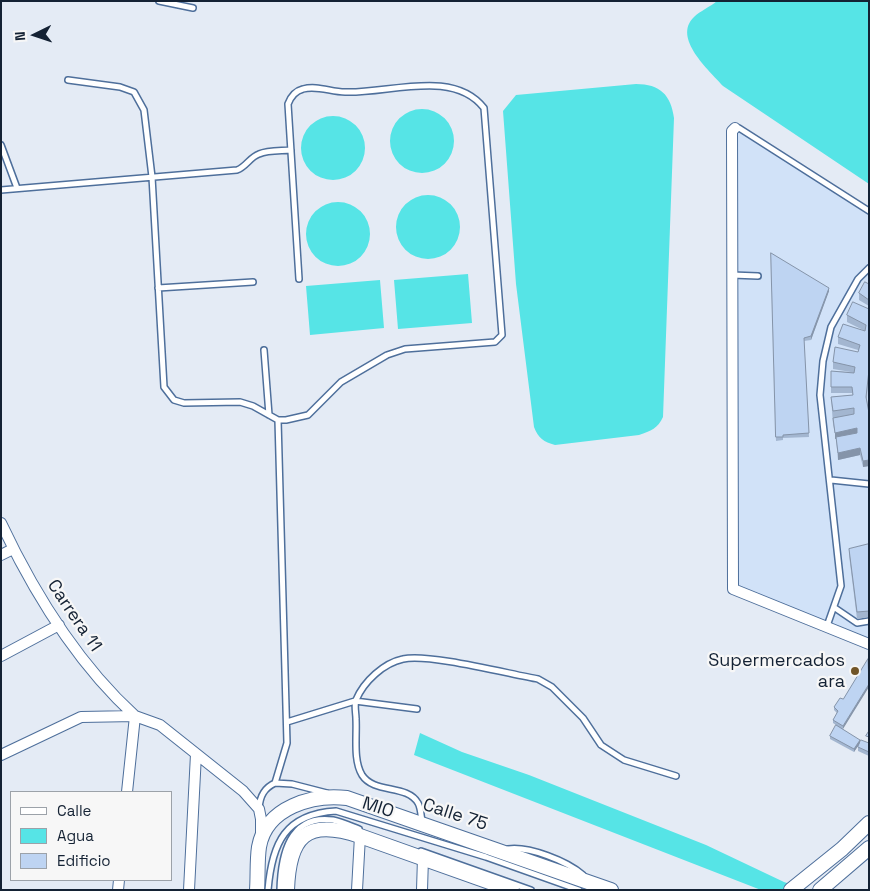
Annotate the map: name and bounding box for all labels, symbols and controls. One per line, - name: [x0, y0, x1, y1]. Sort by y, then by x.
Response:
- north arrow: [10, 10, 60, 60]
- text: N: [11, 31, 29, 41]
- street label: Carrera 11: [42, 576, 106, 656]
- place label: Supermercados ara: [708, 650, 845, 692]
- marker: Supermercados ara: [849, 665, 861, 677]
- legend: [10, 791, 172, 881]
- street label: MIO: [359, 793, 397, 823]
- street label: Calle 75: [420, 794, 490, 836]
- text: Calle: [57, 801, 92, 820]
- text: Agua: [57, 826, 94, 845]
- text: Edificio: [57, 851, 111, 870]

